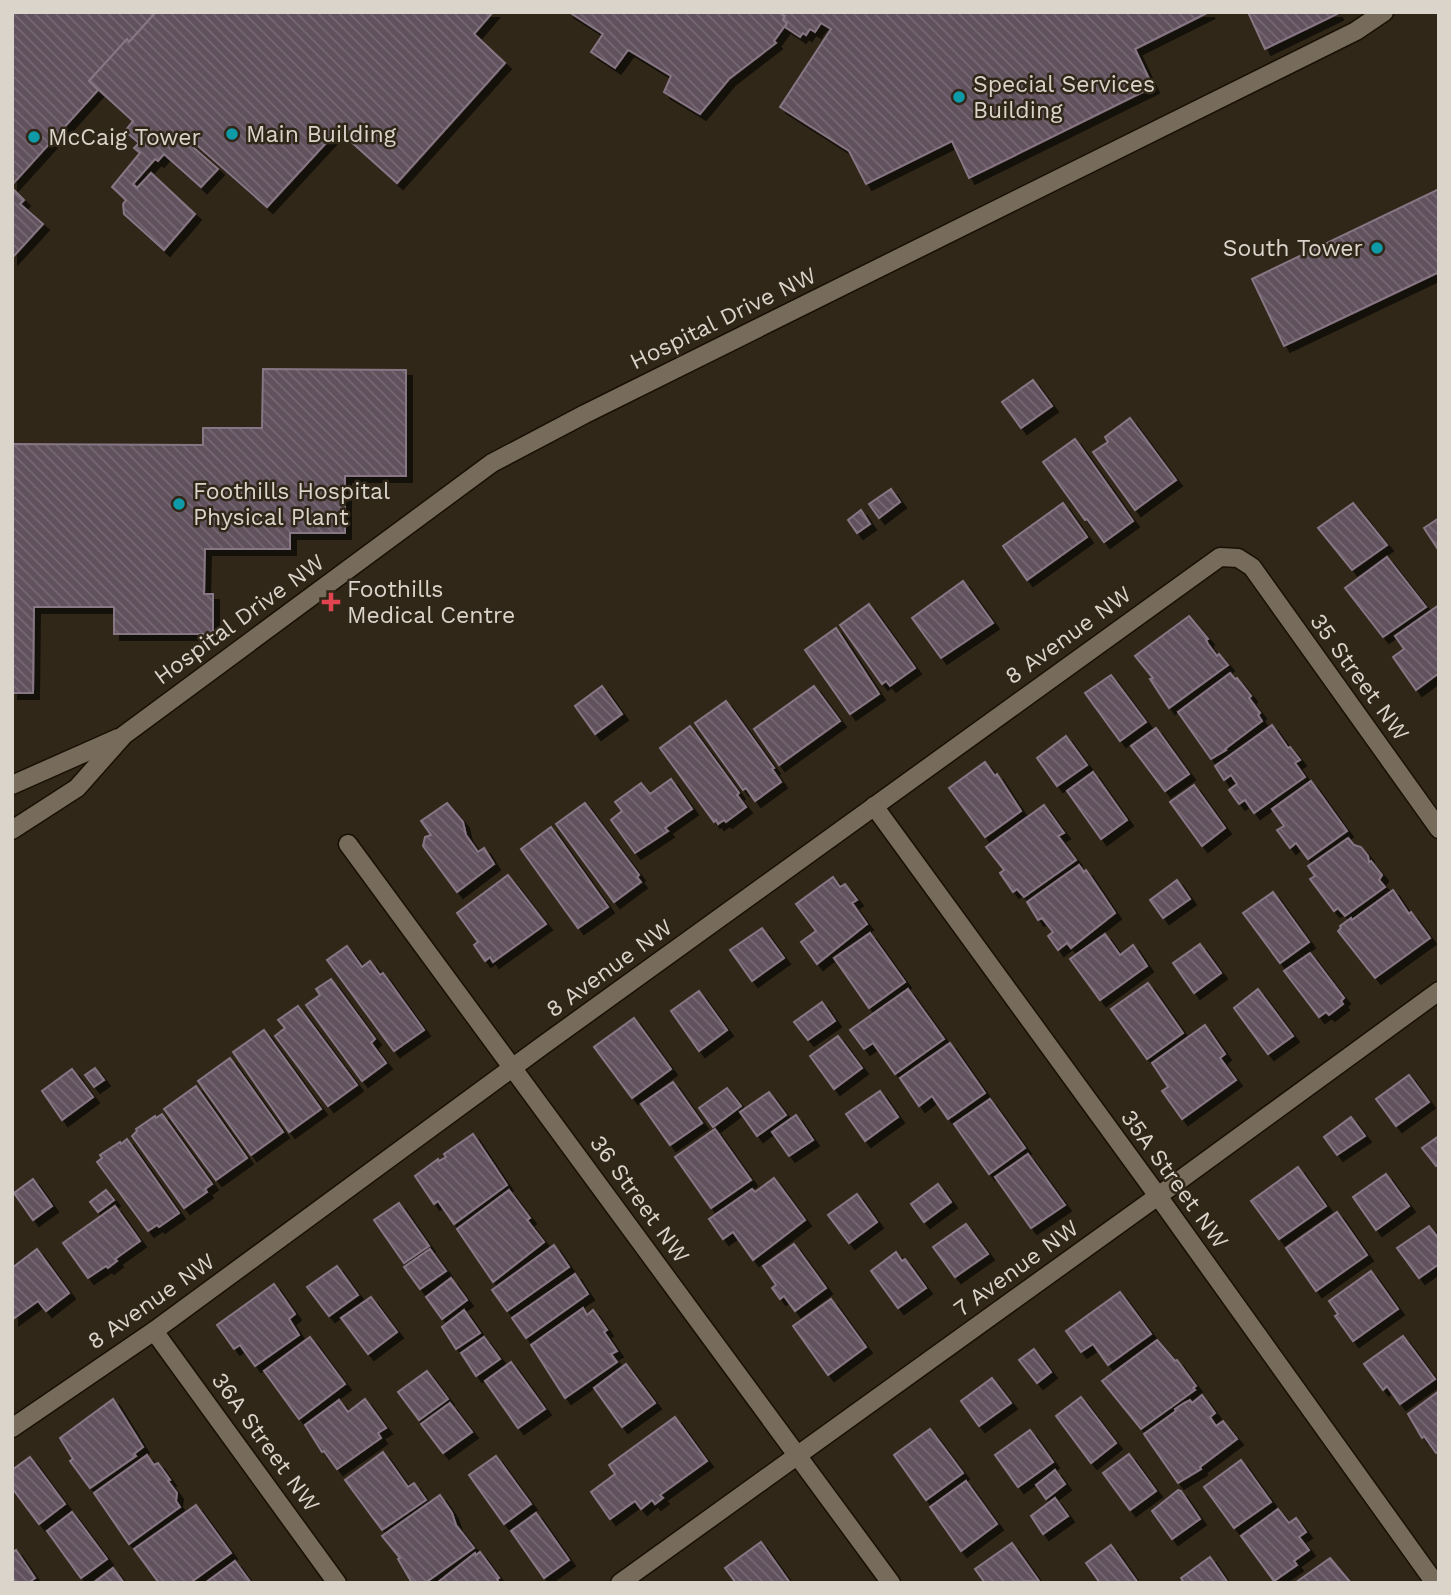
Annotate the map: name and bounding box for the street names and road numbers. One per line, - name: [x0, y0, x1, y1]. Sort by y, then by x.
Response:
- street label: Hospital Drive NW: [626, 262, 821, 375]
- street label: Hospital Drive NW: [149, 549, 330, 690]
- street label: 8 Avenue NW: [1000, 581, 1137, 690]
- street label: 35 Street NW: [1304, 608, 1415, 746]
- street label: 8 Avenue NW: [541, 914, 678, 1023]
- street label: 35A Street NW: [1115, 1105, 1234, 1254]
- street label: 36 Street NW: [584, 1130, 695, 1268]
- street label: 7 Avenue NW: [949, 1214, 1084, 1323]
- street label: 8 Avenue NW: [82, 1248, 220, 1355]
- street label: 36A Street NW: [206, 1367, 325, 1517]

